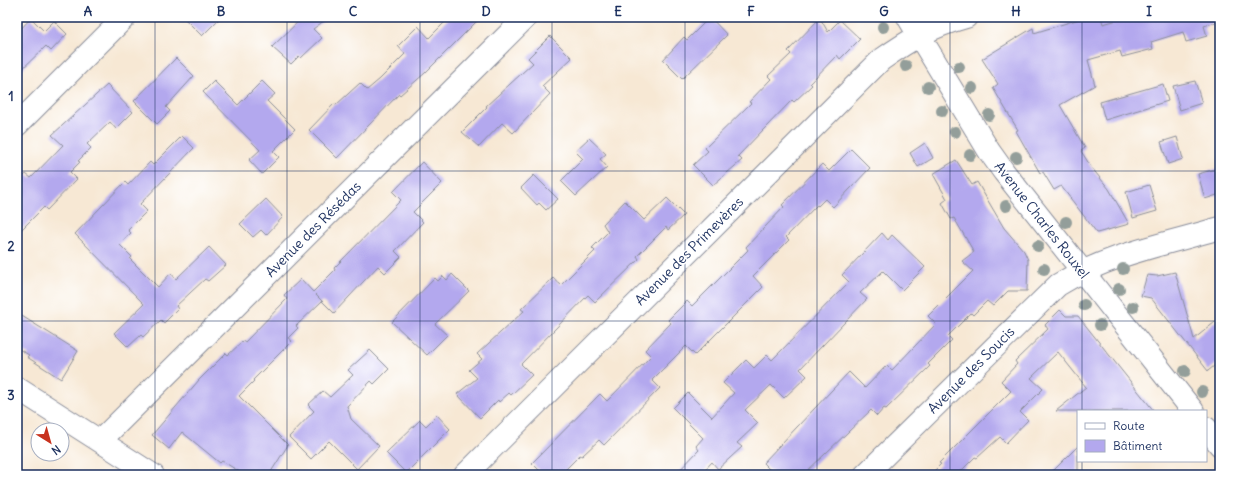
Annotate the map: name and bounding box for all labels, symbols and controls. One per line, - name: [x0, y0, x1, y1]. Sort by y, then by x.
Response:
- text: A: [84, 3, 93, 20]
- text: B: [217, 3, 226, 20]
- text: C: [349, 3, 358, 20]
- text: D: [481, 3, 491, 20]
- text: E: [614, 3, 622, 20]
- text: F: [747, 3, 755, 20]
- text: G: [879, 3, 889, 20]
- text: H: [1011, 3, 1021, 20]
- text: I: [1146, 3, 1152, 20]
- text: 1: [8, 88, 14, 105]
- street label: Avenue Charles Rouxel: [991, 158, 1093, 282]
- street label: Avenue des Résédas: [261, 177, 365, 281]
- street label: Avenue des Primevères: [631, 193, 747, 309]
- text: 2: [7, 238, 15, 255]
- street label: Avenue des Soucis: [924, 323, 1018, 417]
- text: 3: [7, 387, 15, 404]
- legend: [1077, 410, 1207, 462]
- text: Route: [1113, 418, 1145, 433]
- north arrow: [30, 422, 70, 462]
- text: Bâtiment: [1113, 438, 1162, 453]
- text: N: [49, 442, 63, 458]

